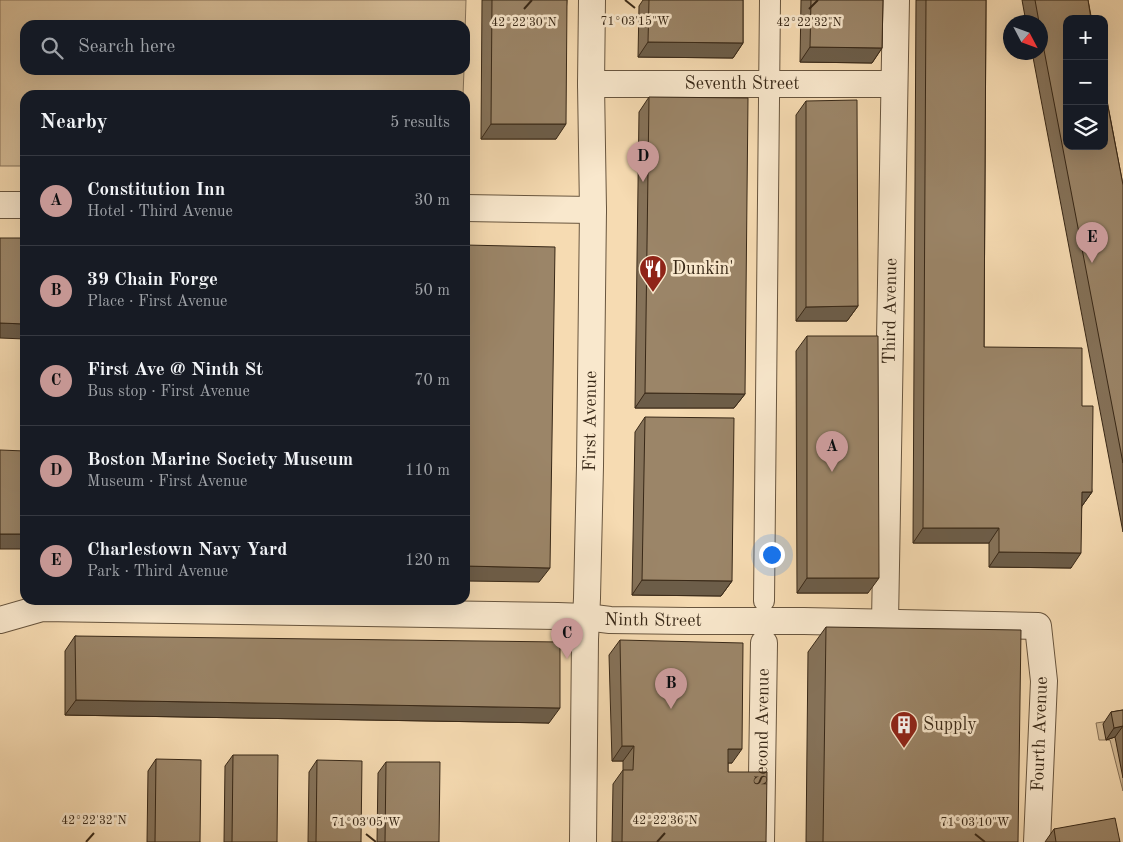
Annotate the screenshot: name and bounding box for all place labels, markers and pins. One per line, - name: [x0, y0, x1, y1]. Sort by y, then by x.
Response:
- pin: D: [627, 141, 659, 182]
- pin: E: [1076, 222, 1108, 263]
- restaurant icon: Dunkin': [638, 254, 668, 293]
- place label: Dunkin': [672, 260, 734, 278]
- pin: A: [816, 431, 848, 472]
- pin: C: [551, 618, 583, 659]
- pin: B: [655, 668, 687, 709]
- building icon: Supply: [889, 710, 919, 749]
- place label: Supply: [923, 716, 977, 734]

